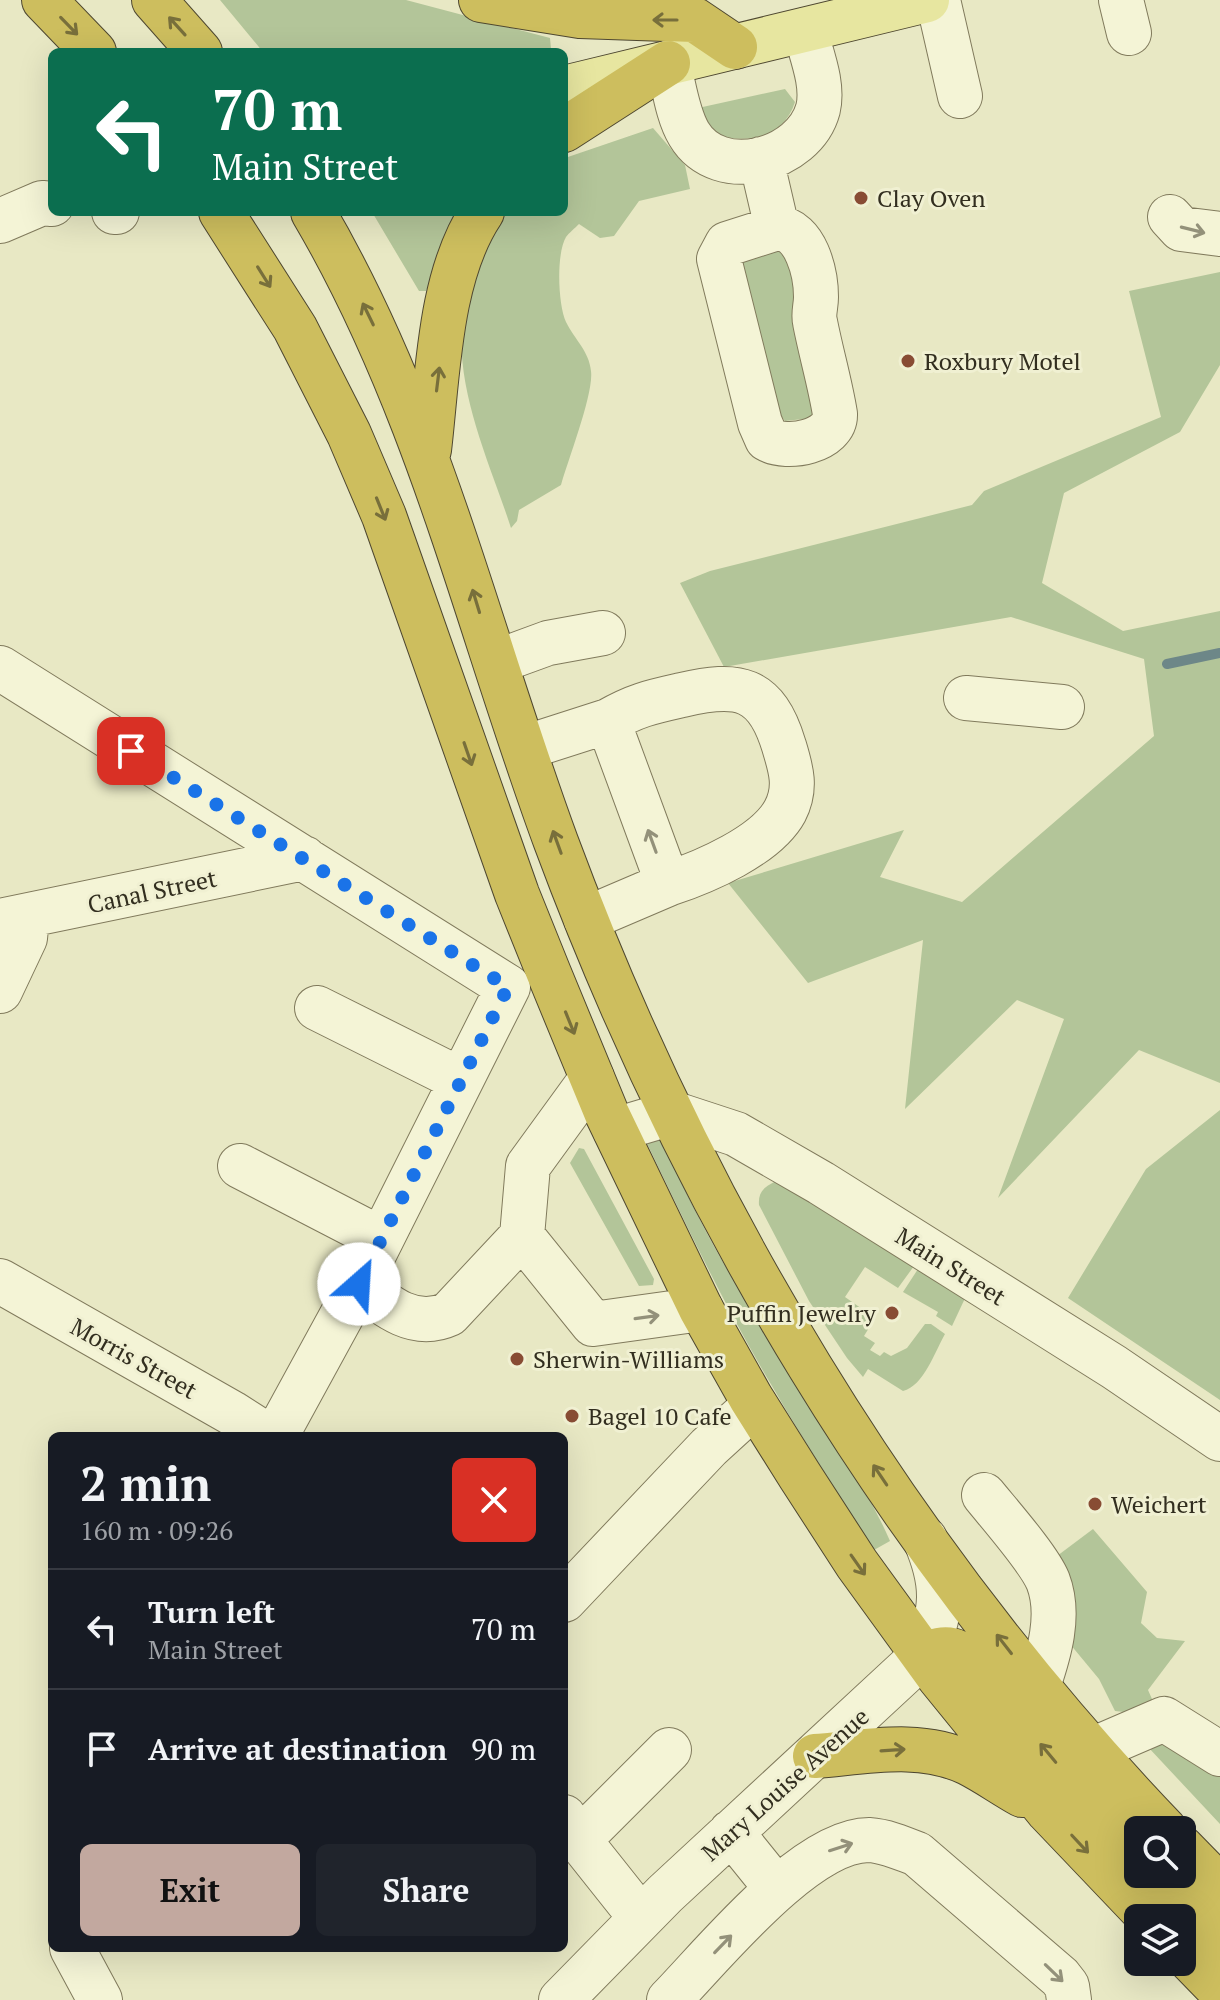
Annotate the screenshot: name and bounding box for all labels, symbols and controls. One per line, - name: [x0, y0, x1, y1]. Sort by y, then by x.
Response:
- one-way arrow: [652, 12, 679, 28]
- one-way arrow: [59, 16, 78, 35]
- one-way arrow: [167, 16, 186, 36]
- text: 70 m: [212, 72, 342, 146]
- icon: left: [80, 80, 184, 184]
- text: Main Street: [212, 143, 398, 190]
- place label: Clay Oven: [877, 182, 986, 214]
- marker: Clay Oven: [852, 189, 870, 207]
- one-way arrow: [1179, 224, 1205, 239]
- one-way arrow: [256, 265, 272, 288]
- one-way arrow: [360, 302, 375, 326]
- place label: Roxbury Motel: [924, 345, 1081, 377]
- marker: Roxbury Motel: [899, 352, 917, 370]
- one-way arrow: [430, 367, 445, 393]
- one-way arrow: [375, 496, 389, 521]
- one-way arrow: [468, 588, 483, 614]
- pin: [97, 717, 165, 785]
- icon: arrive: [109, 729, 153, 773]
- one-way arrow: [462, 741, 476, 766]
- one-way arrow: [644, 829, 658, 854]
- one-way arrow: [548, 830, 563, 855]
- street label: Canal Street: [85, 862, 220, 920]
- one-way arrow: [563, 1010, 578, 1035]
- street label: Main Street: [890, 1220, 1012, 1313]
- position arrow: [317, 1242, 401, 1326]
- place label: Puffin Jewelry: [727, 1297, 877, 1329]
- marker: Puffin Jewelry: [883, 1304, 901, 1322]
- one-way arrow: [633, 1309, 660, 1324]
- street label: Morris Street: [65, 1310, 203, 1406]
- place label: Sherwin-Williams: [533, 1343, 724, 1375]
- marker: Sherwin-Williams: [508, 1350, 526, 1368]
- place label: Bagel 10 Cafe: [588, 1400, 731, 1432]
- marker: Bagel 10 Cafe: [563, 1407, 581, 1425]
- text: 2 min: [80, 1451, 211, 1515]
- button: close: [452, 1458, 536, 1542]
- one-way arrow: [872, 1464, 888, 1486]
- place label: Weichert: [1111, 1488, 1207, 1520]
- marker: Weichert: [1086, 1495, 1104, 1513]
- text: 160 m · 09:26: [80, 1513, 233, 1547]
- one-way arrow: [850, 1553, 866, 1575]
- text: Turn left: [148, 1592, 275, 1632]
- icon: left: [80, 1607, 124, 1651]
- text: 70 m: [471, 1609, 536, 1649]
- text: Main Street: [148, 1632, 283, 1666]
- one-way arrow: [996, 1634, 1013, 1655]
- street label: Mary Louise Avenue: [695, 1700, 875, 1868]
- icon: arrive: [80, 1727, 124, 1771]
- text: Arrive at destination: [148, 1729, 447, 1769]
- text: 90 m: [471, 1729, 536, 1769]
- one-way arrow: [879, 1742, 906, 1757]
- one-way arrow: [1039, 1743, 1057, 1764]
- map controls: [1124, 1816, 1196, 1976]
- button: search: [1124, 1816, 1196, 1888]
- one-way arrow: [1070, 1834, 1089, 1854]
- one-way arrow: [829, 1839, 854, 1854]
- button: Exit: [80, 1844, 300, 1936]
- button: Share: [316, 1844, 536, 1936]
- button: layers: [1124, 1904, 1196, 1976]
- one-way arrow: [713, 1935, 732, 1954]
- one-way arrow: [1043, 1963, 1063, 1982]

